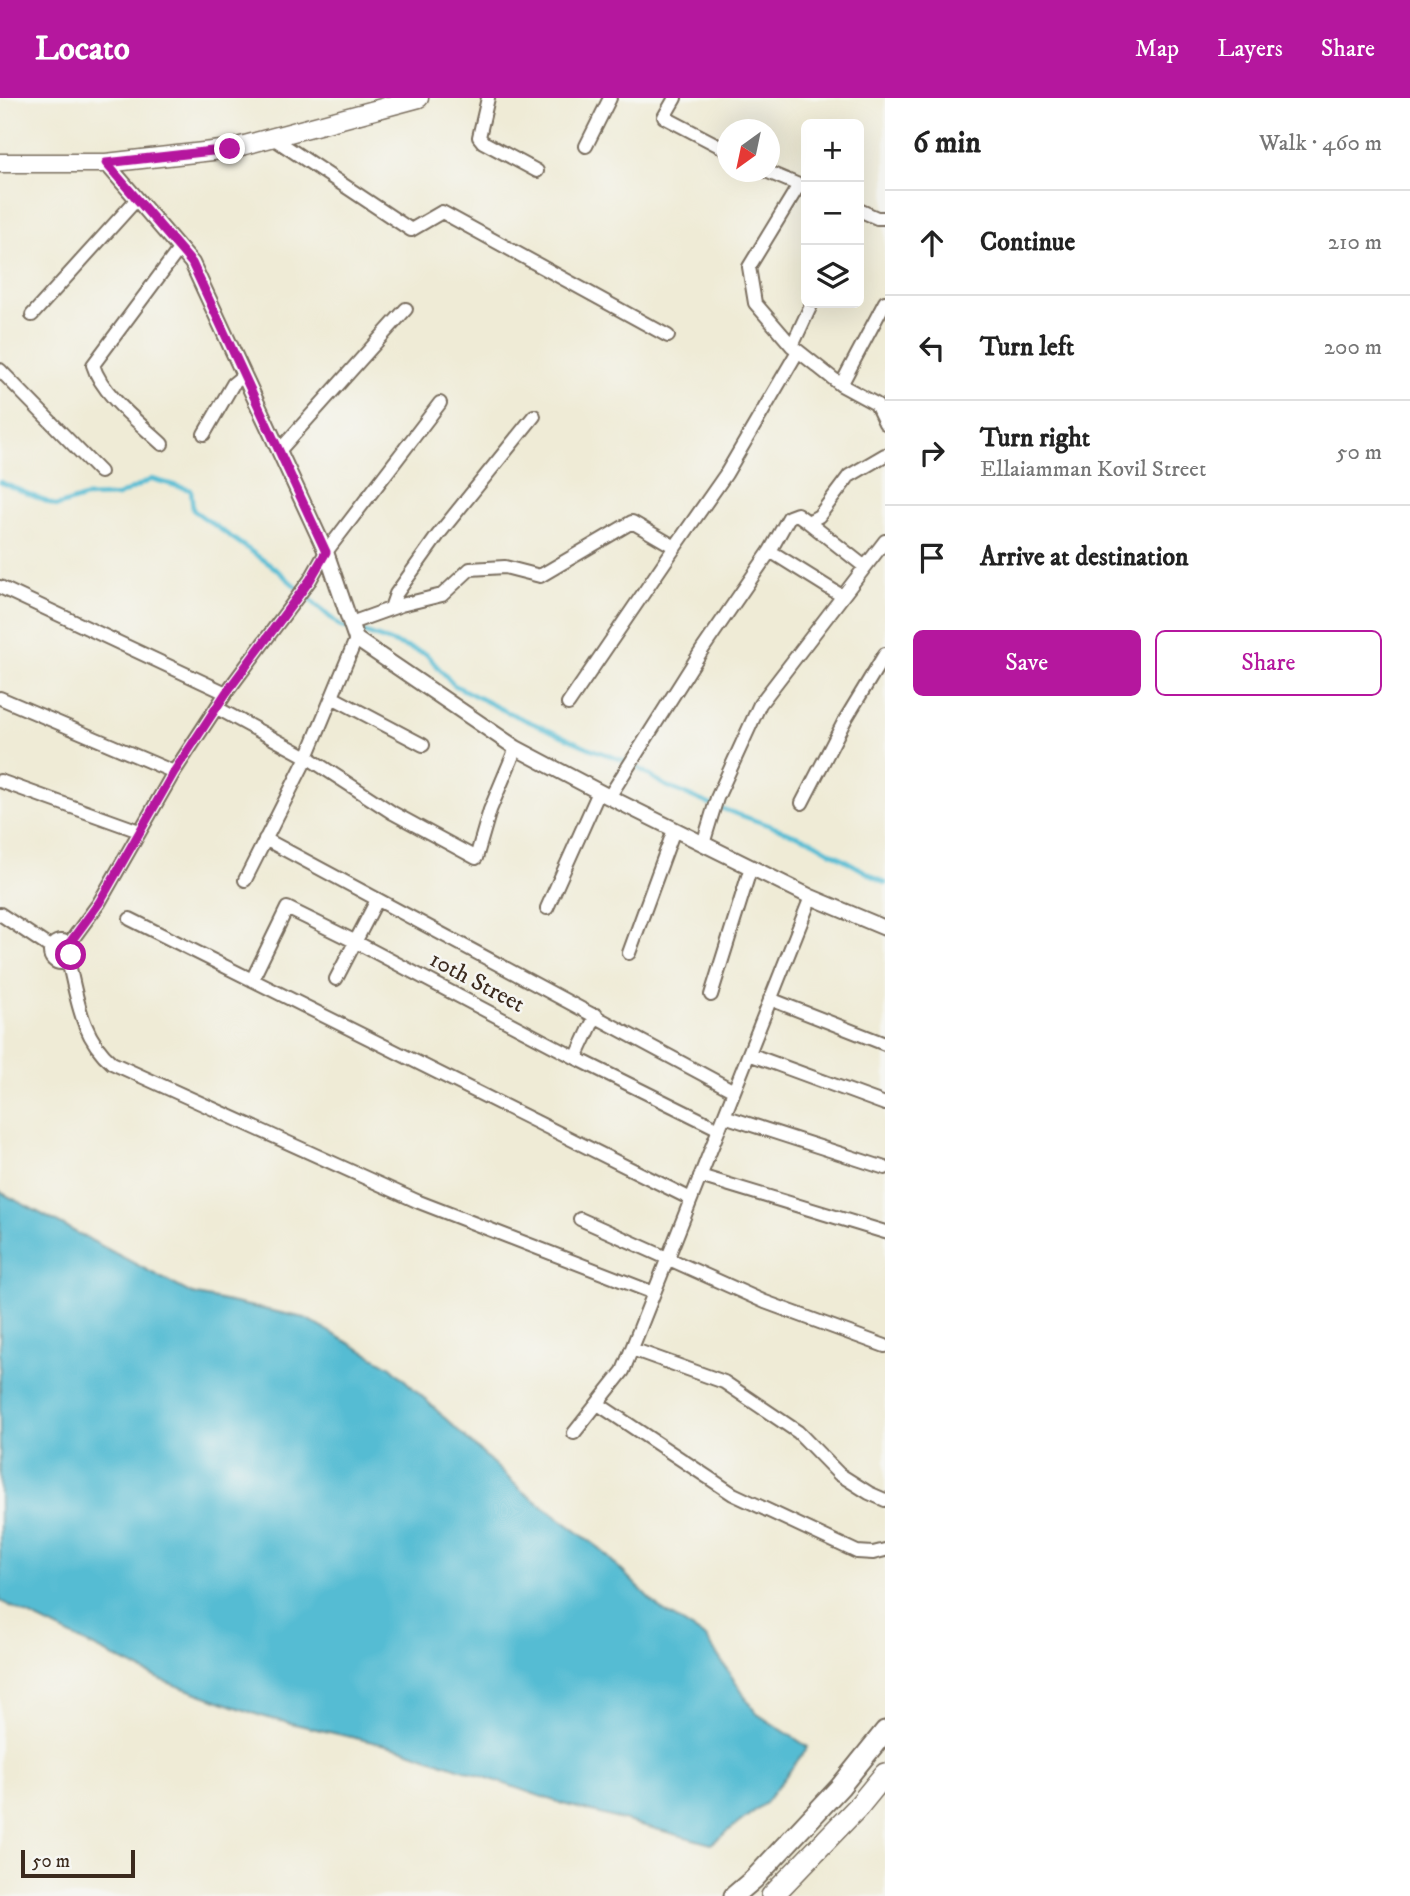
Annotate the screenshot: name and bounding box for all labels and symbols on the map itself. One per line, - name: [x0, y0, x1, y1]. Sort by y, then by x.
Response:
- north arrow: [717, 119, 780, 182]
- route end: [214, 133, 245, 164]
- route start: [55, 939, 86, 970]
- street label: 10th Street: [424, 944, 530, 1020]
- scale bar: [21, 1847, 135, 1879]

